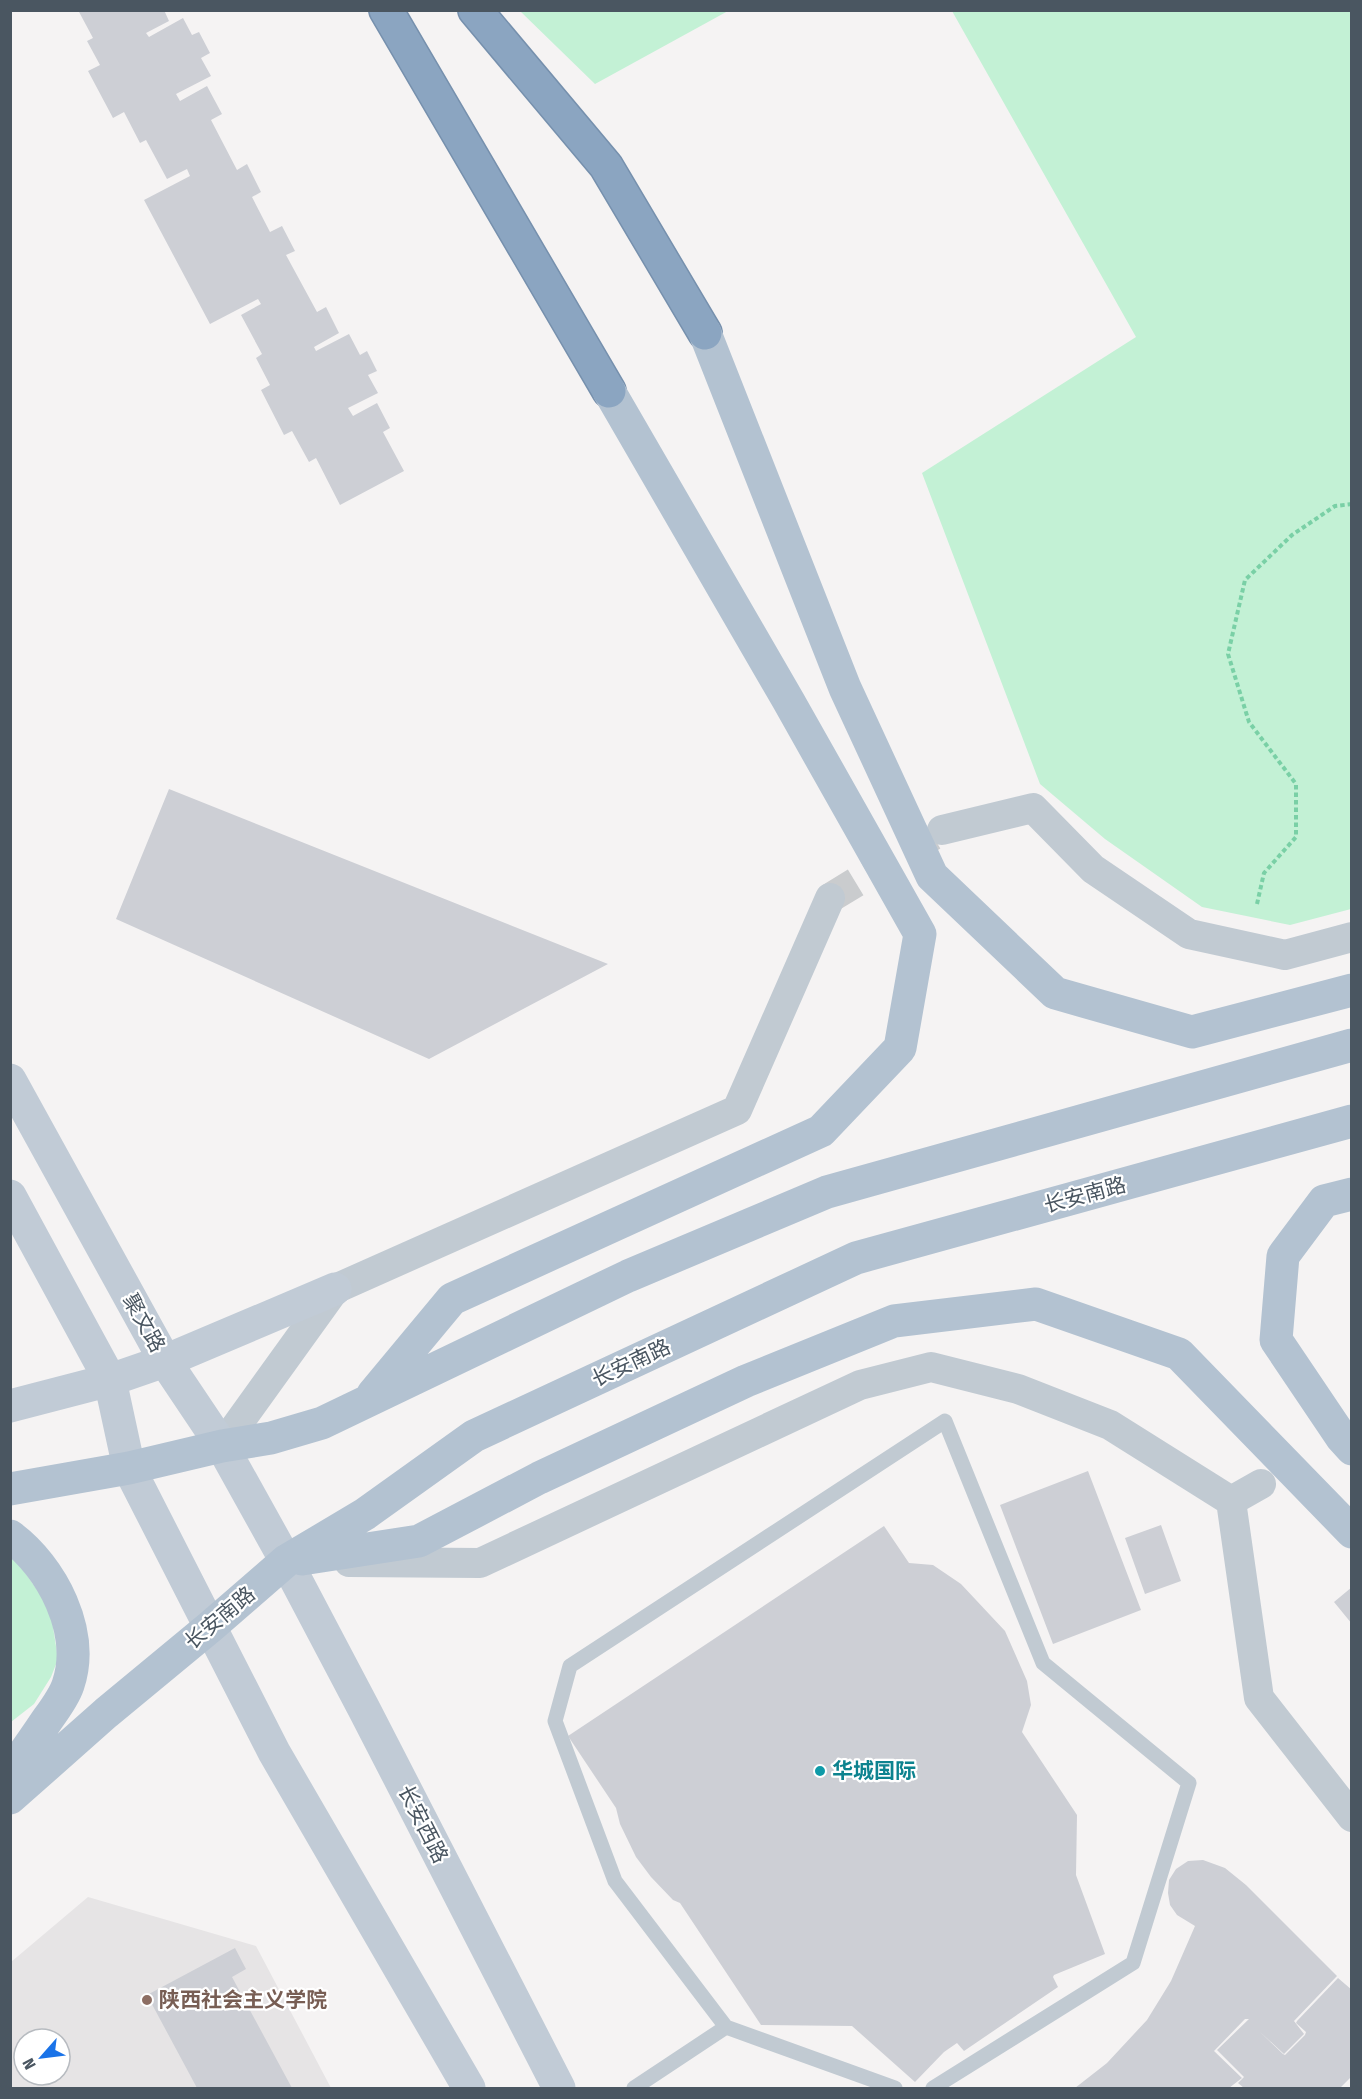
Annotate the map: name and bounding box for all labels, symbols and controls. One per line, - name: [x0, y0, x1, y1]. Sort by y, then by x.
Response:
- street label: 长安南路: [1041, 1172, 1129, 1218]
- street label: 聚文路: [117, 1289, 171, 1357]
- street label: 长安南路: [587, 1333, 675, 1393]
- street label: 长安南路: [179, 1581, 261, 1655]
- place label: 华城国际: [832, 1758, 916, 1784]
- marker: 华城国际: [813, 1764, 827, 1778]
- street label: 长安西路: [392, 1781, 454, 1867]
- place label: 陕西社会主义学院: [159, 1987, 327, 2013]
- marker: 陕西社会主义学院: [140, 1993, 154, 2007]
- north arrow: [12, 2027, 72, 2087]
- text: N: [19, 2055, 40, 2073]

